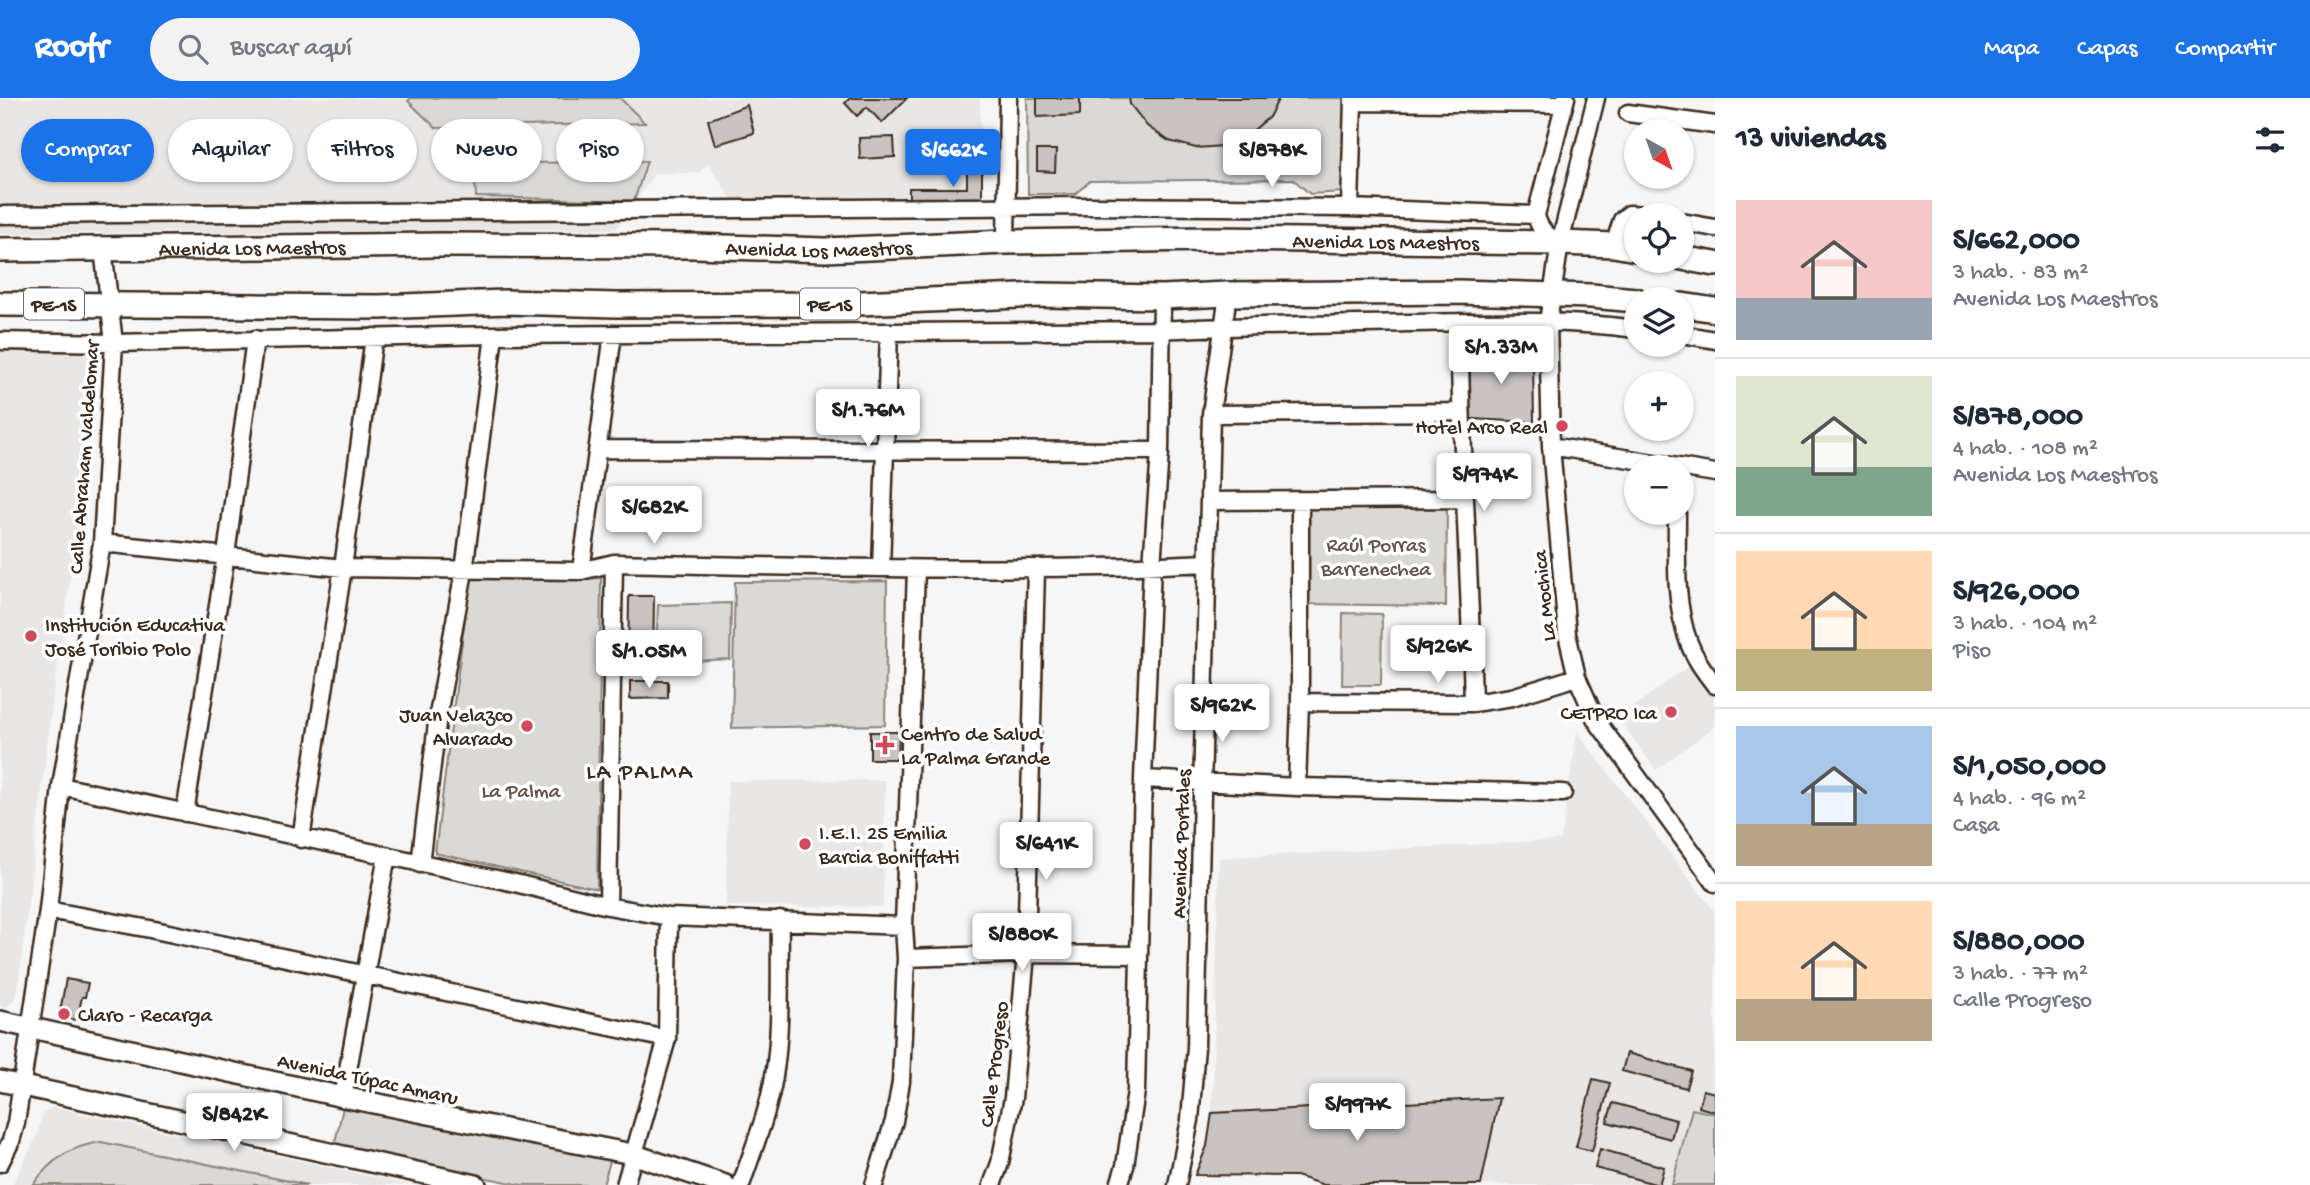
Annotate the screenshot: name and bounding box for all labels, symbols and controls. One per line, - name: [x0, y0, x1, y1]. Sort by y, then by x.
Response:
- search box: [150, 18, 640, 81]
- text: Roofr: [35, 30, 108, 68]
- icon: search: [174, 30, 212, 68]
- text: Buscar aquí: [230, 34, 352, 65]
- text: Mapa: [1984, 35, 2039, 64]
- text: Capas: [2077, 35, 2137, 64]
- text: Compartir: [2175, 35, 2275, 64]
- chip: Comprar: [21, 119, 154, 182]
- chip: Alquilar: [168, 119, 293, 182]
- chip: Filtros: [307, 119, 417, 182]
- chip: Nuevo: [431, 119, 542, 182]
- chip: Piso: [556, 119, 644, 182]
- north arrow: [1624, 119, 1694, 189]
- map controls: [1624, 119, 1694, 525]
- icon: filters: [2251, 121, 2289, 159]
- text: 13 viviendas: [1736, 123, 1885, 158]
- pin: S/662K: [896, 130, 1010, 189]
- pin: S/878K: [1215, 130, 1329, 189]
- text: S/662K: [921, 138, 985, 165]
- text: S/878K: [1239, 138, 1305, 165]
- button: locate: [1624, 203, 1694, 273]
- text: S/662,000: [1953, 225, 2080, 260]
- icon: home: [1792, 228, 1876, 312]
- street label: Avenida Los Maestros: [1292, 231, 1480, 258]
- street label: Avenida Los Maestros: [158, 237, 347, 264]
- street label: Avenida Los Maestros: [725, 237, 914, 266]
- text: 3 hab. · 83 m²: [1953, 260, 2088, 287]
- button: layers: [1624, 287, 1694, 357]
- text: Avenida Los Maestros: [1953, 287, 2157, 314]
- road number: PE-1S: [24, 288, 84, 320]
- road number: PE-1S: [800, 288, 860, 320]
- pin: S/1.33M: [1436, 327, 1566, 386]
- text: S/1.33M: [1465, 335, 1537, 362]
- street label: Calle Abraham Valdelomar: [66, 338, 107, 575]
- button: +: [1624, 371, 1694, 441]
- pin: S/1.76M: [803, 390, 933, 449]
- text: S/1.76M: [832, 398, 904, 425]
- text: S/878,000: [1953, 401, 2083, 436]
- icon: home: [1792, 404, 1876, 488]
- place label: Hotel Arco Real: [1415, 417, 1548, 442]
- marker: Hotel Arco Real: [1554, 418, 1570, 434]
- text: 4 hab. · 108 m²: [1953, 436, 2098, 463]
- pin: S/974K: [1427, 454, 1541, 513]
- button: −: [1624, 455, 1694, 525]
- text: S/974K: [1452, 462, 1516, 489]
- text: Avenida Los Maestros: [1953, 463, 2157, 490]
- pin: S/682K: [597, 486, 711, 546]
- text: S/682K: [622, 495, 686, 522]
- park label: Raúl Porras Barrenechea: [1320, 535, 1432, 584]
- street label: La Mochica: [1529, 547, 1564, 642]
- text: S/926,000: [1953, 576, 2080, 611]
- icon: home: [1792, 579, 1876, 663]
- text: 3 hab. · 104 m²: [1953, 611, 2097, 638]
- place label: Institución Educativa José Toribio Polo: [45, 615, 226, 664]
- pin: S/926K: [1381, 626, 1495, 685]
- marker: Institución Educativa José Toribio Polo: [23, 628, 39, 644]
- pin: S/1.05M: [584, 630, 714, 690]
- text: S/926K: [1406, 634, 1470, 661]
- text: Piso: [1953, 638, 1991, 665]
- text: S/1.05M: [612, 639, 686, 666]
- pin: S/962K: [1165, 684, 1279, 744]
- text: S/962K: [1190, 693, 1254, 720]
- place label: CETPRO Ica: [1560, 703, 1658, 728]
- marker: CETPRO Ica: [1663, 704, 1679, 720]
- place label: Juan Velazco Alvarado: [399, 705, 513, 754]
- marker: Juan Velazco Alvarado: [519, 718, 535, 734]
- place label: Centro de Salud La Palma Grande: [901, 724, 1051, 773]
- marker: Centro de Salud La Palma Grande: [875, 735, 895, 755]
- text: S/1,050,000: [1953, 751, 2106, 786]
- icon: home: [1792, 754, 1876, 838]
- district label: LA PALMA: [586, 760, 694, 787]
- street label: Avenida Portales: [1168, 768, 1199, 919]
- park label: La Palma: [482, 781, 562, 806]
- text: 4 hab. · 96 m²: [1953, 786, 2086, 813]
- text: Casa: [1953, 813, 1999, 840]
- pin: S/641K: [989, 822, 1103, 882]
- place label: I.E.I. 25 Emilia Barcia Boniffatti: [818, 823, 960, 872]
- text: S/641K: [1016, 831, 1076, 858]
- marker: I.E.I. 25 Emilia Barcia Boniffatti: [797, 836, 813, 852]
- pin: S/880K: [965, 914, 1079, 973]
- text: S/880K: [988, 922, 1056, 949]
- text: S/880,000: [1953, 926, 2085, 961]
- icon: home: [1792, 929, 1876, 1013]
- text: 3 hab. · 77 m²: [1953, 961, 2088, 988]
- text: Calle Progreso: [1953, 988, 2092, 1015]
- street label: Calle Progreso: [976, 1000, 1017, 1129]
- place label: Claro - Recarga: [78, 1005, 214, 1030]
- marker: Claro - Recarga: [56, 1006, 72, 1022]
- street label: Avenida Túpac Amaru: [275, 1050, 460, 1113]
- pin: S/997K: [1300, 1084, 1414, 1143]
- text: S/997K: [1325, 1092, 1389, 1119]
- pin: S/842K: [177, 1094, 291, 1153]
- text: S/842K: [202, 1102, 266, 1129]

